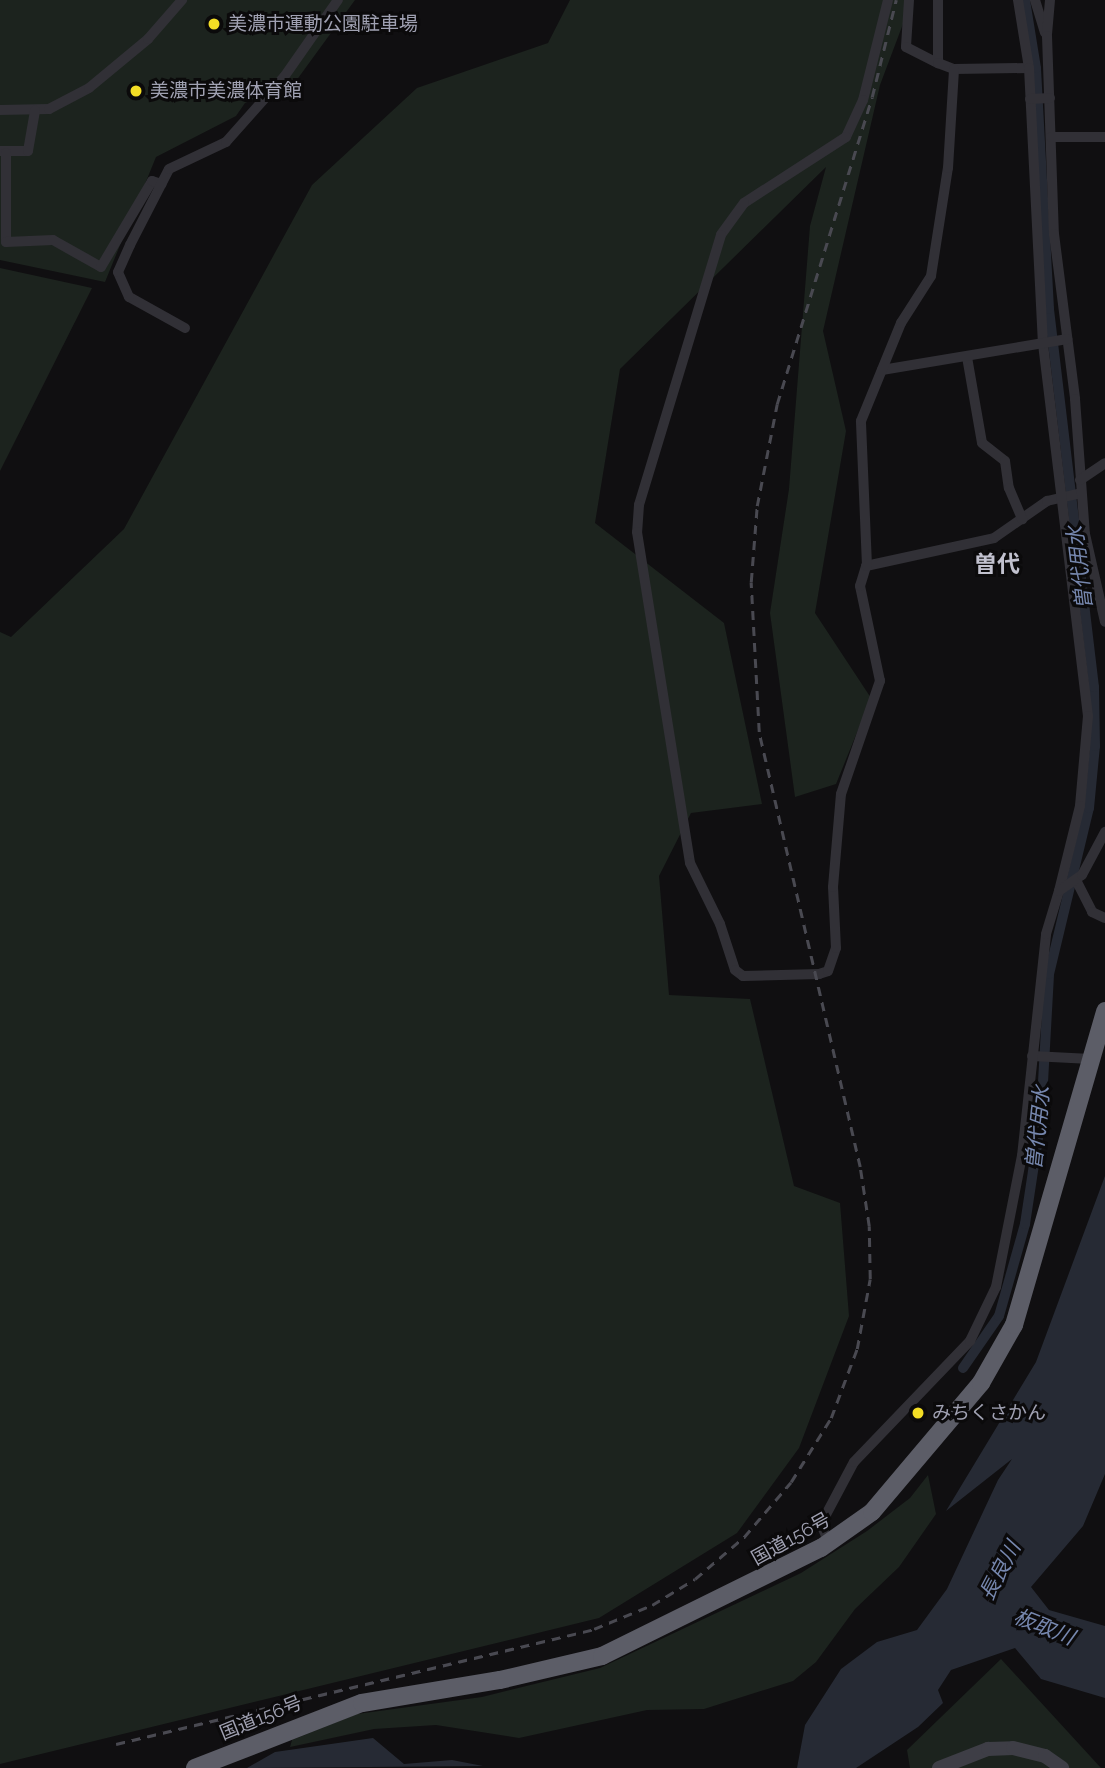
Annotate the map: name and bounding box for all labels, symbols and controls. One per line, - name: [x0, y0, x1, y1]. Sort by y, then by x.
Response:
- place label: 美濃市運動公園駐車場: [228, 13, 418, 35]
- marker: 美濃市運動公園駐車場: [206, 16, 222, 32]
- place label: 美濃市美濃体育館: [150, 80, 302, 102]
- marker: 美濃市美濃体育館: [128, 83, 144, 99]
- water label: 曽代用水: [1062, 525, 1098, 611]
- district label: 曽代: [974, 550, 1020, 578]
- water label: 曽代用水: [1021, 1085, 1055, 1171]
- place label: みちくさかん: [932, 1402, 1046, 1424]
- marker: みちくさかん: [910, 1405, 926, 1421]
- street label: 国道156号: [747, 1508, 835, 1570]
- water label: 長良川: [974, 1537, 1026, 1605]
- water label: 板取川: [1010, 1604, 1078, 1650]
- street label: 国道156号: [216, 1691, 306, 1745]

